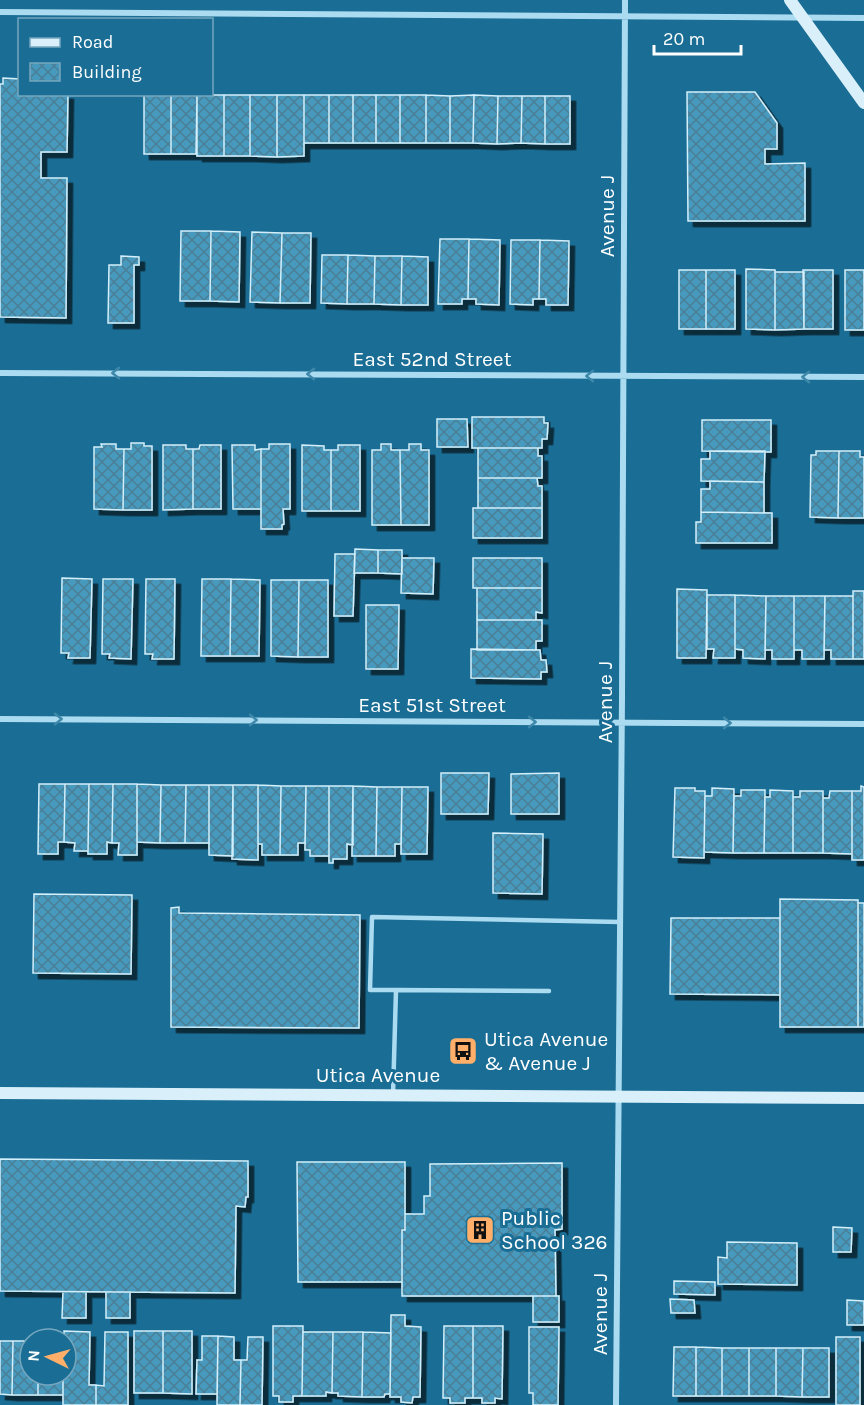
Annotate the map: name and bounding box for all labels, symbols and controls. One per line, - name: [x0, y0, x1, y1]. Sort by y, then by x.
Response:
- legend: [18, 18, 213, 96]
- scale bar: [654, 18, 741, 56]
- text: 20 m: [663, 28, 705, 50]
- text: Road: [72, 31, 113, 53]
- text: Building: [72, 61, 142, 83]
- street label: Avenue J: [595, 175, 619, 257]
- street label: East 52nd Street: [352, 347, 512, 371]
- one-way arrow: [111, 367, 120, 379]
- one-way arrow: [306, 368, 315, 381]
- one-way arrow: [585, 370, 594, 382]
- one-way arrow: [801, 371, 810, 383]
- street label: Avenue J: [593, 661, 617, 743]
- street label: East 51st Street: [358, 693, 506, 717]
- one-way arrow: [54, 713, 63, 725]
- one-way arrow: [249, 714, 258, 726]
- one-way arrow: [528, 716, 537, 728]
- one-way arrow: [723, 717, 732, 729]
- place label: Utica Avenue & Avenue J: [484, 1027, 608, 1075]
- bus stop icon: Utica Avenue & Avenue J: [447, 1035, 479, 1067]
- street label: Utica Avenue: [316, 1063, 440, 1087]
- place label: Public School 326: [501, 1206, 608, 1254]
- building icon: Public School 326: [464, 1214, 496, 1246]
- street label: Avenue J: [588, 1273, 612, 1355]
- north arrow: [18, 1327, 78, 1387]
- text: N: [24, 1349, 44, 1362]

